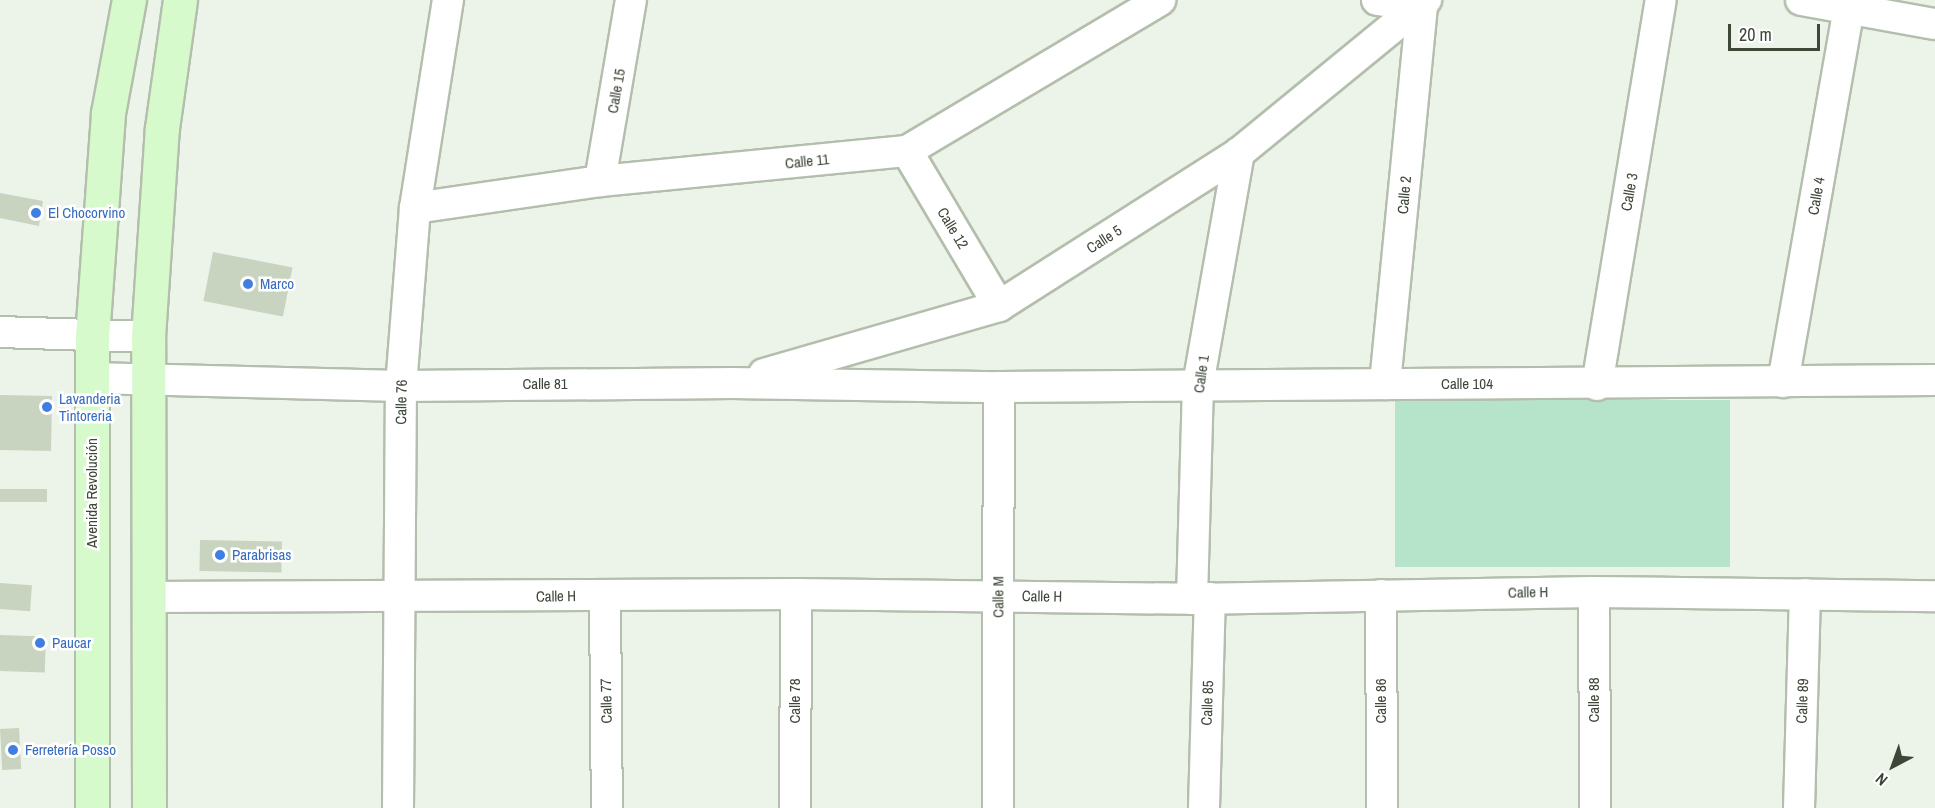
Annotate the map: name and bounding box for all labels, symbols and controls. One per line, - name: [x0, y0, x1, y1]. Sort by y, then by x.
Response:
- scale bar: [1731, 12, 1822, 50]
- text: 20 m: [1739, 22, 1772, 47]
- street label: Calle 15: [603, 67, 629, 115]
- street label: Calle 11: [784, 150, 830, 172]
- street label: Calle 3: [1617, 172, 1641, 212]
- street label: Calle 2: [1393, 175, 1415, 215]
- street label: Calle 4: [1804, 176, 1828, 216]
- place label: El Chocorvino: [48, 204, 125, 222]
- street label: Calle 12: [934, 204, 972, 252]
- marker: El Chocorvino: [29, 206, 43, 220]
- street label: Calle 5: [1083, 221, 1125, 257]
- place label: Marco: [260, 275, 294, 293]
- marker: Marco: [241, 277, 255, 291]
- street label: Calle 1: [1189, 354, 1213, 394]
- street label: Calle 81: [522, 375, 568, 393]
- street label: Calle 104: [1441, 375, 1493, 393]
- street label: Calle 76: [392, 379, 410, 425]
- place label: Lavanderia Tintoreria: [59, 389, 121, 424]
- marker: Lavanderia Tintoreria: [40, 400, 54, 414]
- street label: Avenida Revolución: [83, 438, 101, 548]
- place label: Parabrisas: [232, 546, 291, 564]
- marker: Parabrisas: [213, 548, 227, 562]
- street label: Calle M: [989, 576, 1007, 618]
- street label: Calle H: [1508, 583, 1548, 601]
- street label: Calle H: [536, 587, 576, 605]
- street label: Calle H: [1022, 587, 1062, 605]
- place label: Paucar: [52, 634, 91, 652]
- marker: Paucar: [33, 636, 47, 650]
- street label: Calle 88: [1585, 677, 1603, 723]
- street label: Calle 77: [597, 678, 615, 724]
- street label: Calle 78: [786, 678, 804, 724]
- street label: Calle 86: [1372, 678, 1390, 724]
- street label: Calle 89: [1792, 678, 1812, 724]
- street label: Calle 85: [1197, 680, 1217, 726]
- north arrow: [1863, 736, 1923, 796]
- place label: Ferretería Posso: [25, 741, 116, 759]
- marker: Ferretería Posso: [6, 743, 20, 757]
- text: N: [1870, 768, 1892, 791]

